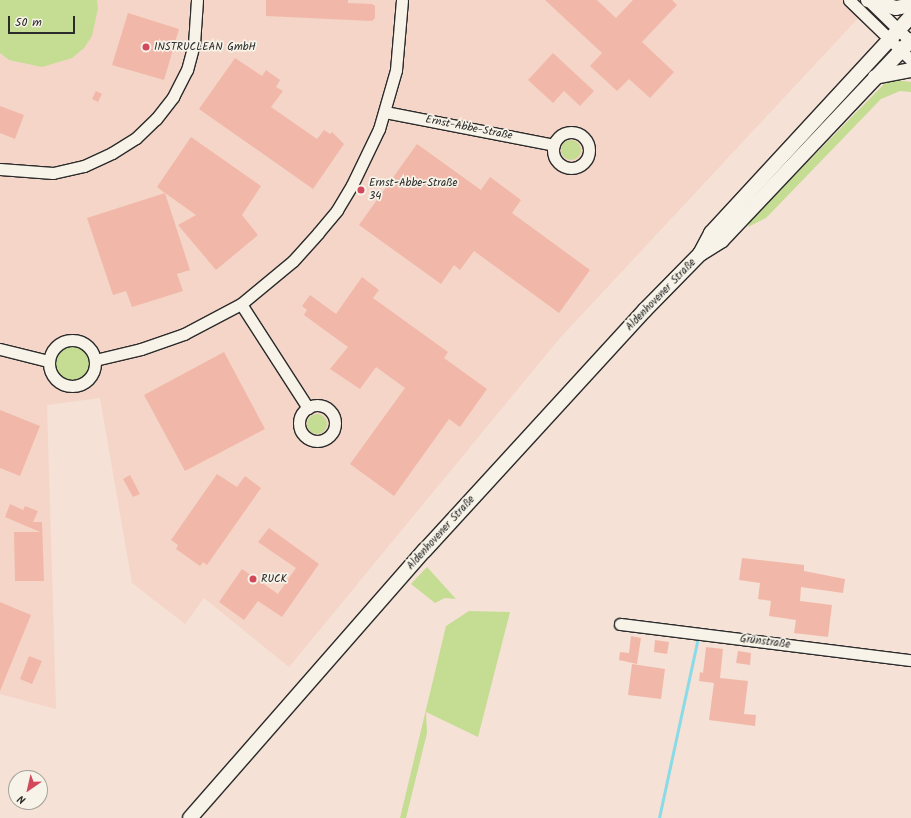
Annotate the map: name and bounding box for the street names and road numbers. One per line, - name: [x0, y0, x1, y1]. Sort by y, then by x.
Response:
- street label: Ernst-Abbe-Straße: [424, 113, 514, 143]
- street label: Aldenhovener Straße: [623, 256, 699, 334]
- street label: Aldenhovener Straße: [404, 493, 478, 573]
- street label: Grünstraße: [739, 632, 791, 652]

